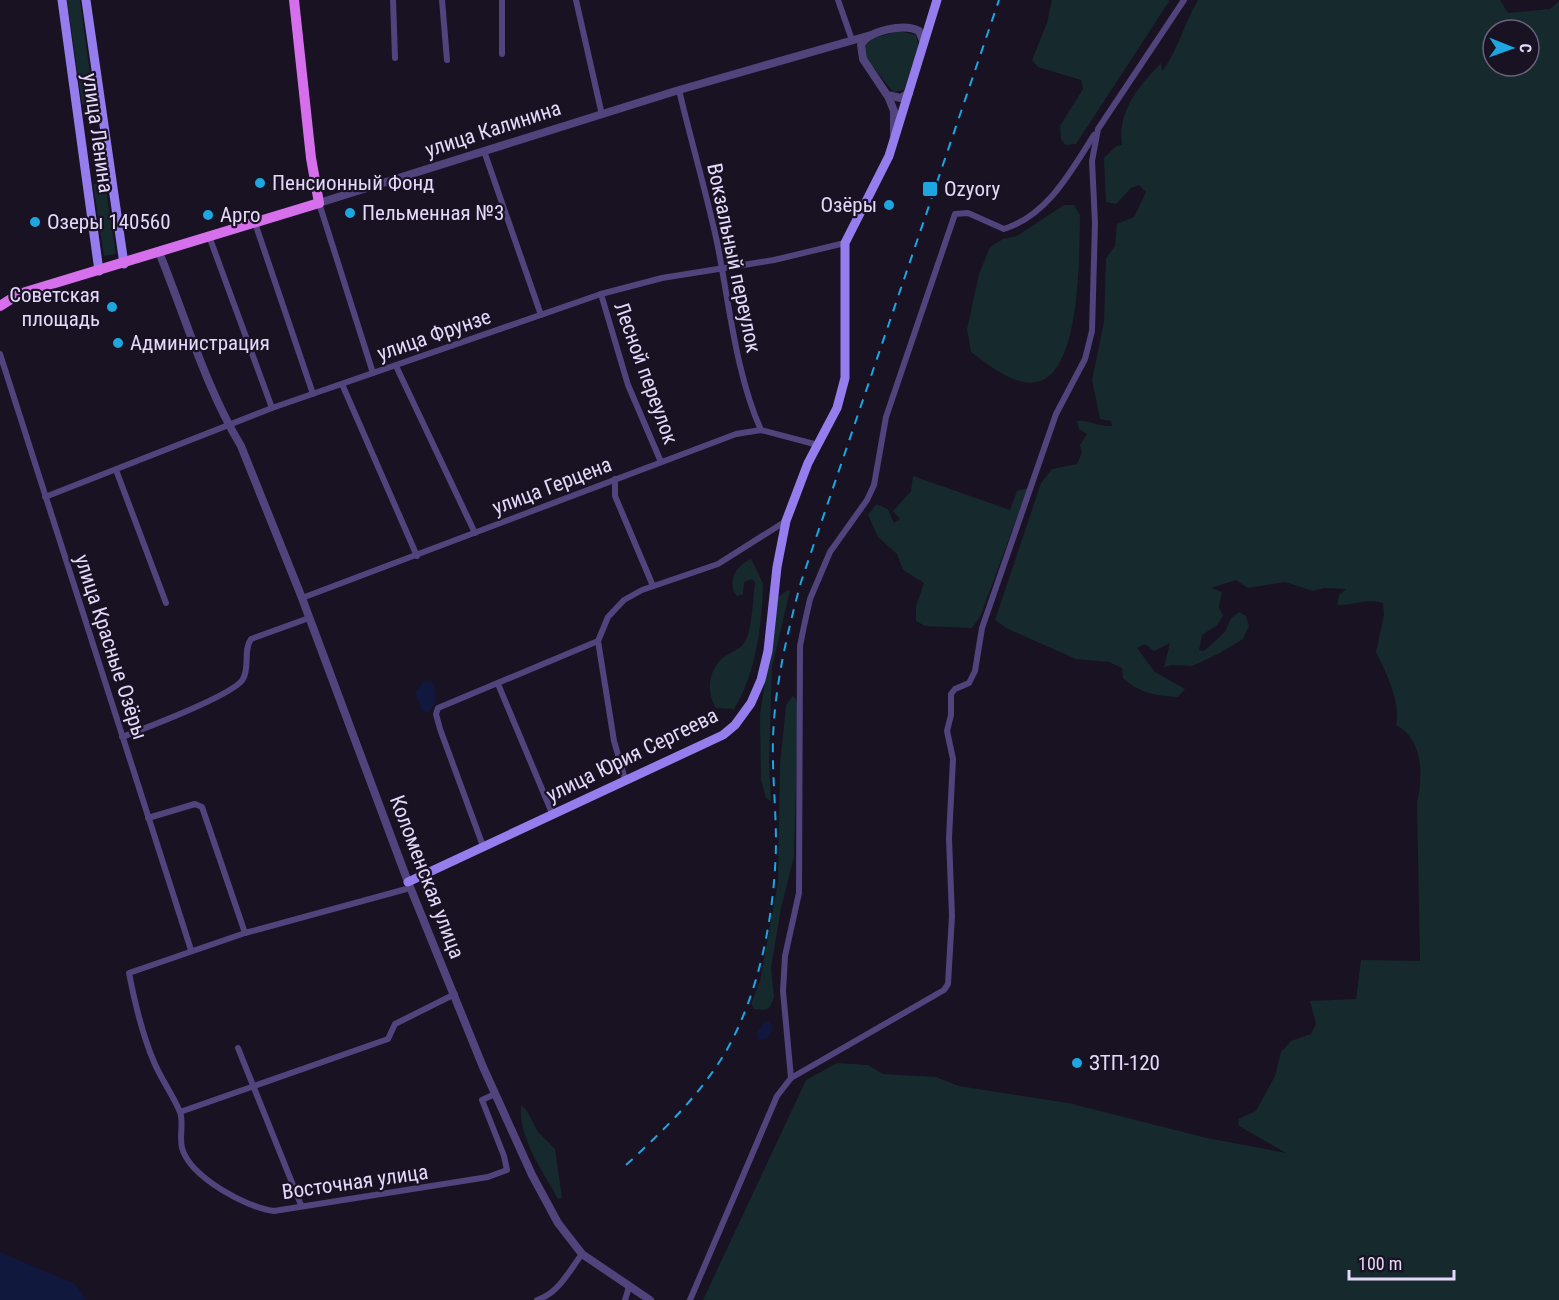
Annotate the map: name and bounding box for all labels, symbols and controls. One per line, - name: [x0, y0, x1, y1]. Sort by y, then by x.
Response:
- north arrow: [1481, 18, 1541, 78]
- text: С: [1516, 44, 1535, 53]
- street label: улица Ленина: [78, 72, 118, 194]
- street label: улица Калинина: [422, 96, 564, 162]
- street label: Вокзальный переулок: [702, 161, 766, 355]
- place label: Пенсионный Фонд: [272, 171, 434, 195]
- marker: Пенсионный Фонд: [253, 176, 267, 190]
- place label: Ozyory: [944, 177, 1001, 201]
- marker: Ozyory: [921, 180, 939, 198]
- place label: Озёры: [821, 193, 877, 217]
- marker: Озёры: [882, 198, 896, 212]
- place label: Пельменная №3: [362, 201, 504, 225]
- place label: Арго: [220, 203, 261, 227]
- marker: Пельменная №3: [343, 206, 357, 220]
- marker: Арго: [201, 208, 215, 222]
- place label: Озеры 140560: [47, 210, 171, 234]
- marker: Озеры 140560: [28, 215, 42, 229]
- place label: Советская площадь: [9, 283, 100, 331]
- street label: Лесной переулок: [609, 299, 683, 447]
- marker: Советская площадь: [105, 300, 119, 314]
- street label: улица Фрунзе: [374, 304, 494, 366]
- place label: Администрация: [130, 331, 270, 355]
- marker: Администрация: [111, 336, 125, 350]
- street label: улица Герцена: [489, 452, 615, 520]
- street label: улица Красные Озёры: [70, 551, 152, 743]
- street label: улица Юрия Сергеева: [542, 703, 722, 807]
- street label: Коломенская улица: [385, 792, 469, 962]
- place label: ЗТП-120: [1089, 1051, 1160, 1075]
- marker: ЗТП-120: [1070, 1056, 1084, 1070]
- street label: Восточная улица: [280, 1160, 430, 1204]
- scale bar: [1349, 1243, 1454, 1281]
- text: 100 m: [1358, 1253, 1402, 1274]

